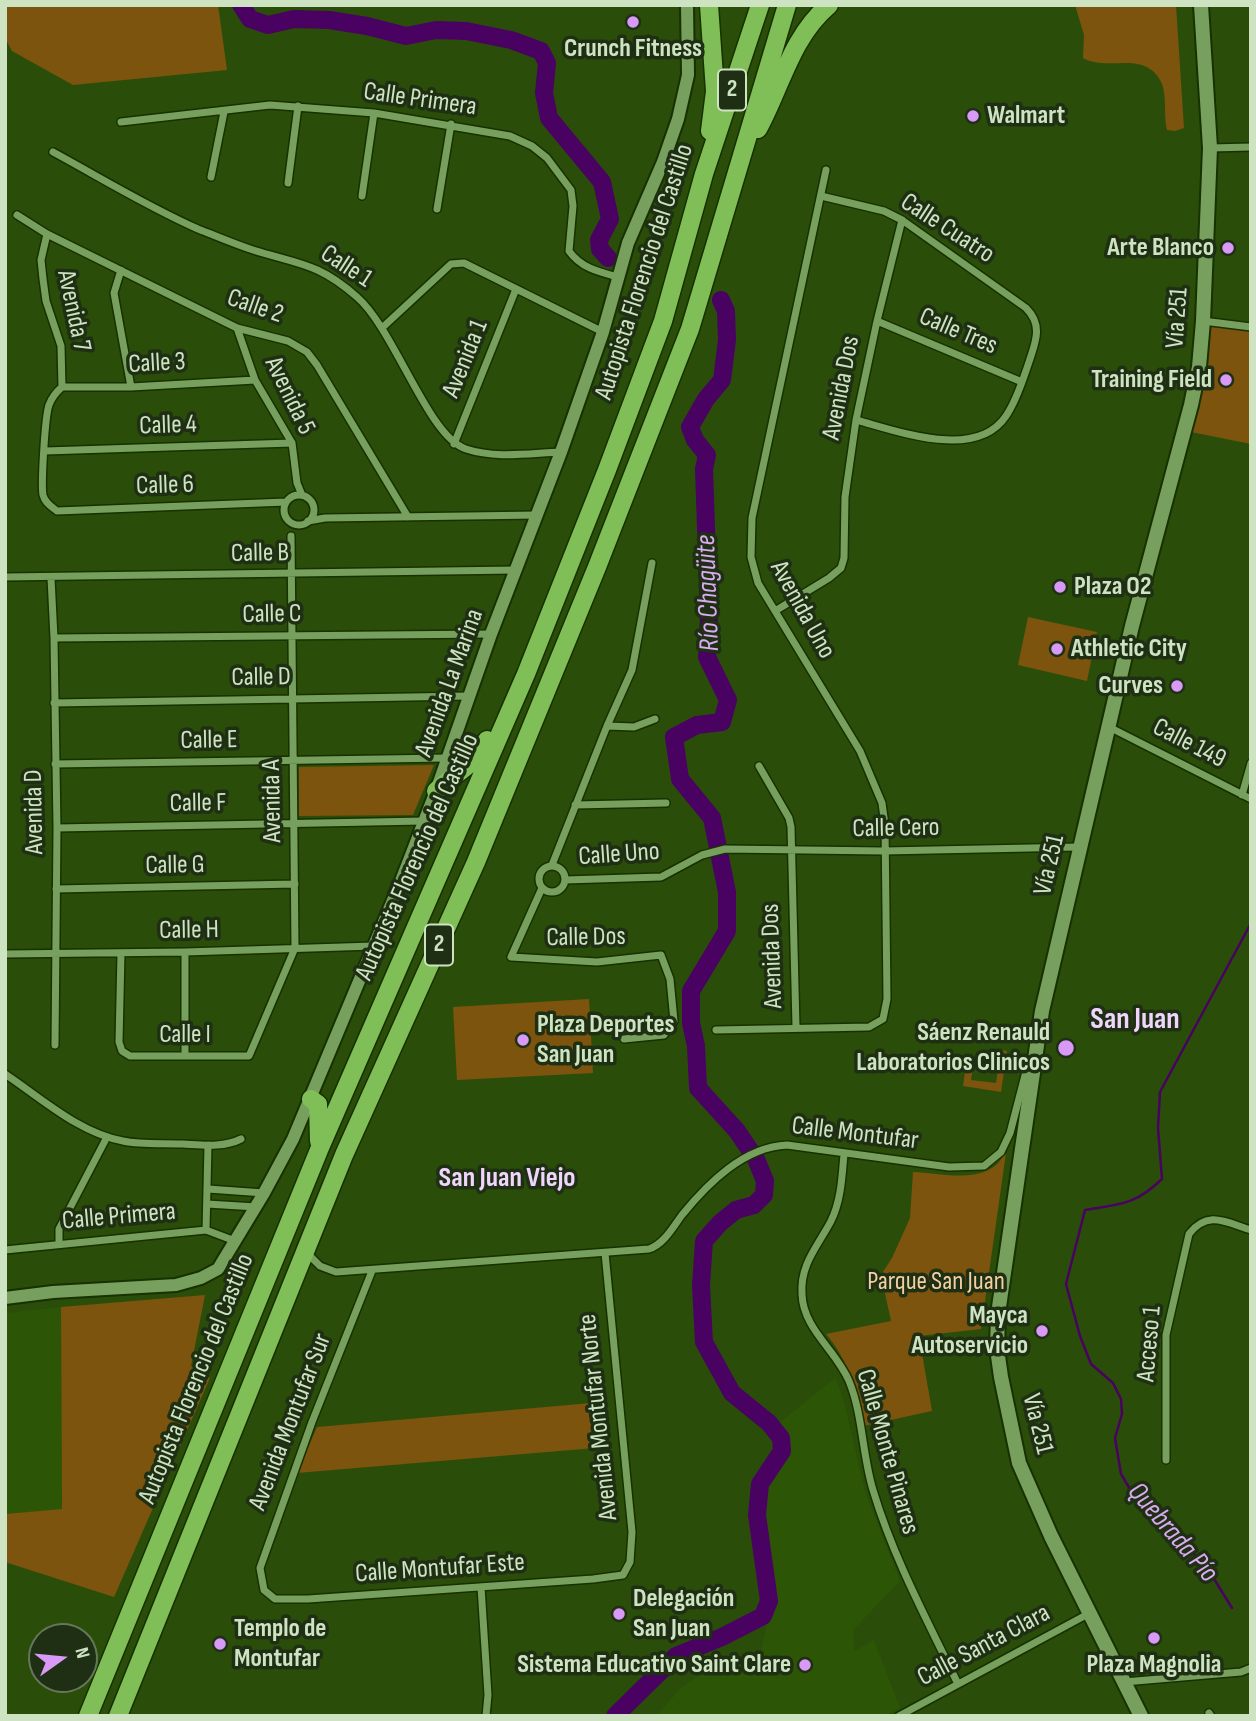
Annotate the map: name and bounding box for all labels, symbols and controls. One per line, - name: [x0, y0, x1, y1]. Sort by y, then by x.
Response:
- marker: Crunch Fitness: [625, 14, 641, 30]
- place label: Crunch Fitness: [564, 33, 702, 65]
- road number: 2: [718, 70, 746, 110]
- street label: Calle Primera: [361, 77, 479, 123]
- place label: Walmart: [987, 100, 1065, 132]
- marker: Walmart: [965, 108, 981, 124]
- street label: Autopista Florencio del Castillo: [589, 140, 701, 404]
- street label: Calle Cuatro: [894, 187, 1000, 271]
- place label: Arte Blanco: [1107, 232, 1214, 264]
- street label: Calle 1: [314, 239, 378, 295]
- marker: Arte Blanco: [1220, 240, 1236, 256]
- street label: Avenida 7: [49, 267, 97, 355]
- street label: Calle 2: [223, 283, 287, 331]
- street label: Vía 251: [1160, 287, 1196, 349]
- street label: Calle Tres: [914, 302, 1002, 362]
- street label: Avenida 1: [436, 316, 496, 402]
- street label: Avenida Dos: [817, 333, 867, 443]
- street label: Calle 3: [128, 347, 186, 381]
- street label: Avenida 5: [257, 352, 321, 440]
- place label: Training Field: [1091, 364, 1212, 396]
- marker: Training Field: [1218, 372, 1234, 388]
- street label: Calle 4: [139, 409, 197, 443]
- street label: Calle 6: [136, 469, 194, 503]
- water label: Río Chagüite: [690, 534, 728, 652]
- street label: Calle B: [231, 538, 289, 570]
- street label: Avenida Uno: [762, 556, 842, 664]
- place label: Plaza O2: [1074, 571, 1151, 603]
- marker: Plaza O2: [1052, 579, 1068, 595]
- street label: Calle C: [242, 599, 302, 631]
- street label: Avenida La Marina: [409, 605, 491, 761]
- place label: Athletic City: [1071, 633, 1187, 665]
- marker: Athletic City: [1049, 641, 1065, 657]
- street label: Calle D: [231, 662, 291, 694]
- place label: Curves: [1098, 670, 1163, 702]
- marker: Curves: [1169, 678, 1185, 694]
- street label: Calle 149: [1147, 712, 1231, 776]
- street label: Calle E: [180, 725, 238, 757]
- street label: Autopista Florencio del Castillo: [350, 729, 486, 985]
- street label: Avenida A: [257, 759, 289, 843]
- street label: Avenida D: [19, 769, 51, 855]
- street label: Calle F: [169, 788, 227, 820]
- street label: Calle Cero: [852, 813, 940, 845]
- street label: Vía 251: [1028, 832, 1072, 898]
- street label: Calle Uno: [577, 837, 661, 873]
- street label: Calle G: [145, 850, 205, 882]
- street label: Avenida Dos: [756, 903, 790, 1009]
- street label: Calle H: [159, 915, 219, 947]
- street label: Calle Dos: [546, 922, 626, 954]
- road number: 2: [425, 925, 453, 965]
- district label: San Juan: [1090, 1002, 1180, 1038]
- place label: Plaza Deportes San Juan: [537, 1009, 674, 1070]
- place label: Sáenz Renauld Laboratorios Clinicos: [856, 1017, 1050, 1078]
- street label: Calle I: [159, 1019, 211, 1051]
- marker: Plaza Deportes San Juan: [515, 1032, 531, 1048]
- marker: Sáenz Renauld Laboratorios Clinicos: [1056, 1038, 1076, 1058]
- street label: Calle Montufar: [790, 1111, 920, 1157]
- district label: San Juan Viejo: [439, 1162, 575, 1196]
- street label: Calle Primera: [61, 1196, 177, 1238]
- street label: Autopista Florencio del Castillo: [133, 1250, 261, 1508]
- park label: Parque San Juan: [867, 1266, 1005, 1298]
- place label: Mayca Autoservicio: [911, 1300, 1028, 1362]
- street label: Acceso 1: [1131, 1305, 1169, 1383]
- street label: Avenida Montufar Norte: [573, 1312, 625, 1522]
- marker: Mayca Autoservicio: [1034, 1323, 1050, 1339]
- street label: Avenida Montufar Sur: [243, 1329, 339, 1515]
- street label: Calle Monte Pinares: [849, 1366, 925, 1538]
- street label: Vía 251: [1014, 1391, 1060, 1457]
- water label: Quebrada Pío: [1120, 1476, 1224, 1590]
- street label: Calle Montufar Este: [354, 1548, 526, 1590]
- place label: Delegación San Juan: [633, 1583, 734, 1644]
- street label: Calle Santa Clara: [913, 1598, 1055, 1694]
- marker: Delegación San Juan: [611, 1606, 627, 1622]
- place label: Templo de Montufar: [234, 1613, 326, 1674]
- north arrow: [28, 1623, 98, 1693]
- marker: Plaza Magnolia: [1146, 1630, 1162, 1646]
- marker: Templo de Montufar: [212, 1636, 228, 1652]
- text: N: [69, 1645, 94, 1661]
- place label: Sistema Educativo Saint Clare: [517, 1649, 791, 1681]
- place label: Plaza Magnolia: [1087, 1649, 1221, 1681]
- marker: Sistema Educativo Saint Clare: [797, 1657, 813, 1673]

